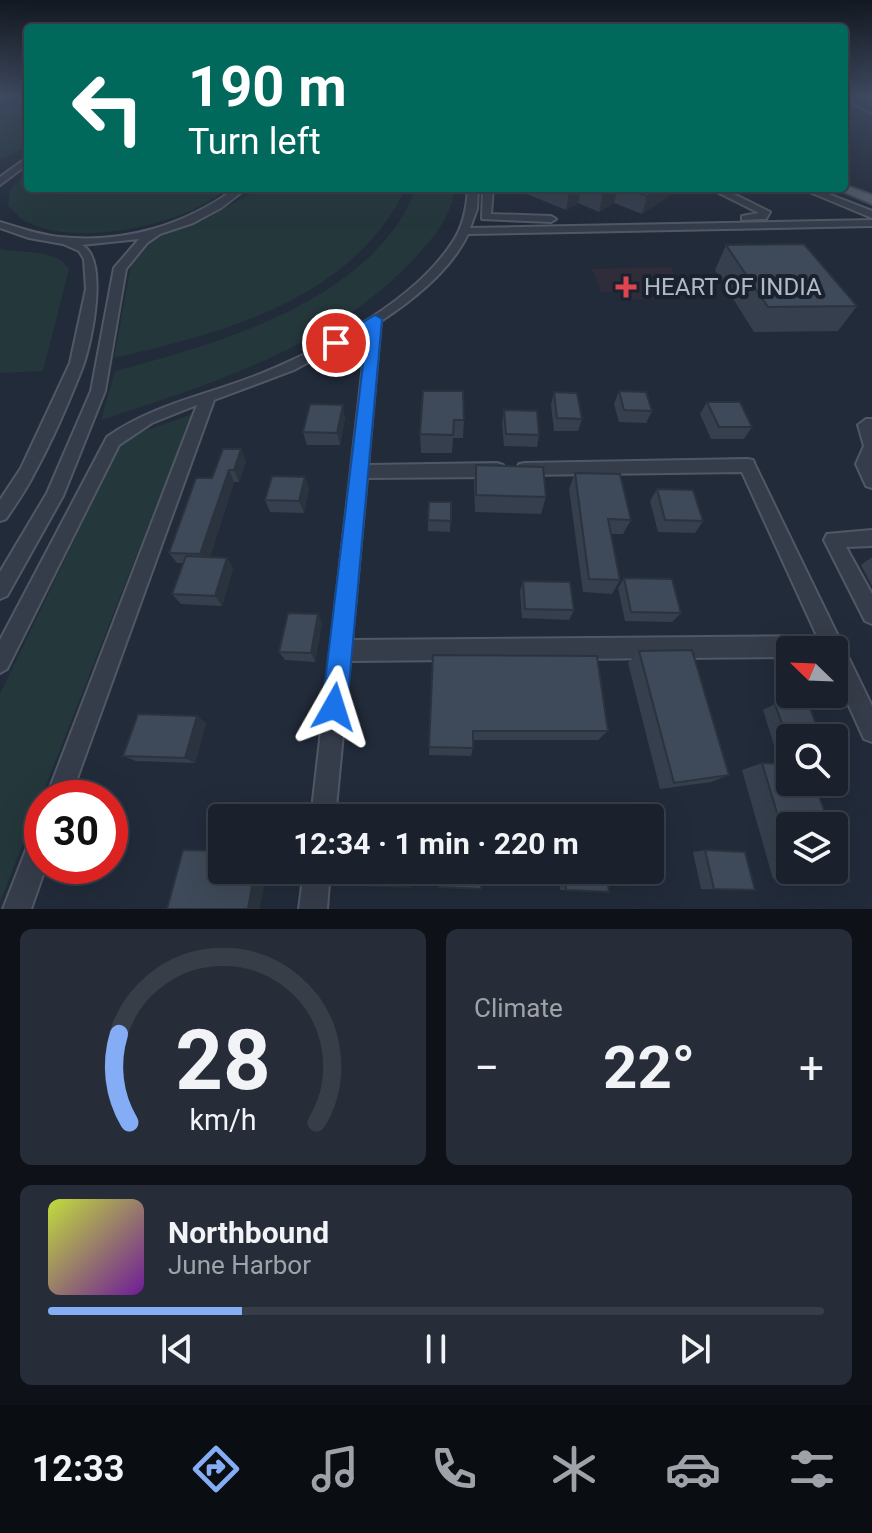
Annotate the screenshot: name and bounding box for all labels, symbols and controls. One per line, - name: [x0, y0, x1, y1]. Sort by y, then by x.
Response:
- text: 190 m: [188, 54, 347, 120]
- icon: left: [56, 56, 160, 160]
- text: Turn left: [188, 121, 321, 163]
- place label: HEART OF INDIA: [644, 273, 822, 301]
- marker: HEART OF INDIA: [615, 276, 637, 298]
- pin: [302, 309, 370, 377]
- icon: arrive: [314, 321, 358, 365]
- north arrow: [776, 636, 848, 708]
- map controls: [776, 636, 848, 884]
- position arrow: [292, 665, 376, 749]
- button: search: [776, 724, 848, 796]
- speed limit sign: 30: [24, 780, 128, 884]
- button: layers: [776, 812, 848, 884]
- text: 12:34 · 1 min · 220 m: [293, 826, 579, 861]
- text: Climate: [474, 993, 563, 1023]
- text: 28: [175, 1012, 271, 1109]
- text: 22°: [603, 1032, 695, 1103]
- text: −: [474, 1042, 499, 1094]
- text: +: [799, 1042, 824, 1094]
- text: km/h: [189, 1103, 257, 1137]
- text: Northbound: [168, 1215, 329, 1250]
- text: June Harbor: [168, 1250, 311, 1280]
- icon: previous: [155, 1327, 199, 1371]
- icon: pause: [414, 1327, 458, 1371]
- icon: next: [673, 1327, 717, 1371]
- icon: directions: [188, 1441, 244, 1497]
- icon: music: [307, 1441, 363, 1497]
- icon: phone: [426, 1441, 482, 1497]
- icon: climate: [546, 1441, 602, 1497]
- icon: car: [665, 1441, 721, 1497]
- icon: filters: [784, 1441, 840, 1497]
- text: 12:33: [32, 1448, 124, 1490]

